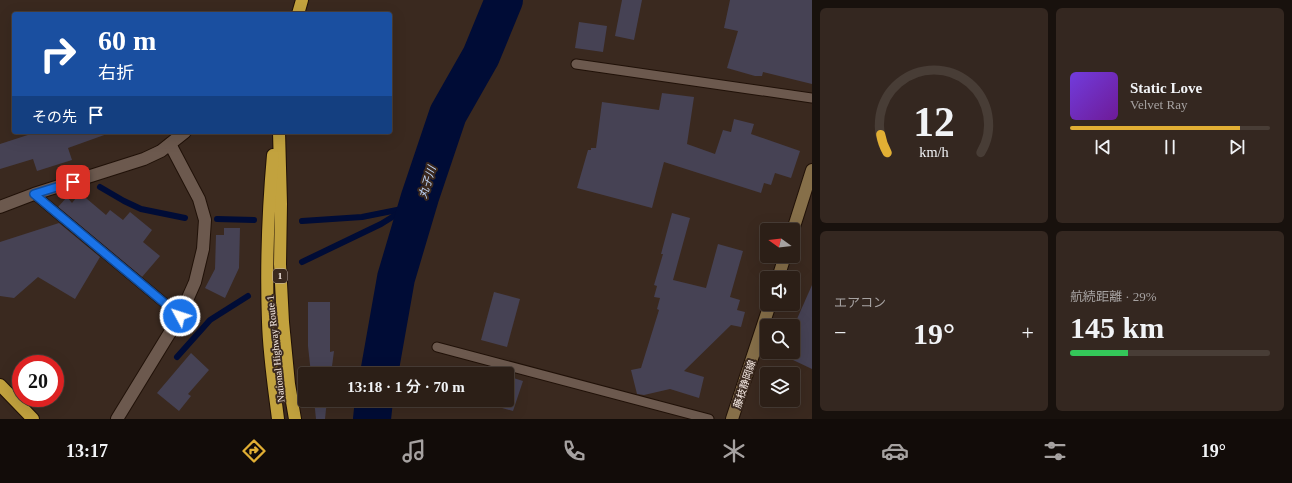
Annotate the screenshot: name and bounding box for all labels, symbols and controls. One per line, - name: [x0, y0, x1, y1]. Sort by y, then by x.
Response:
- text: 60 m: [98, 25, 156, 56]
- icon: right: [32, 28, 84, 80]
- text: 右折: [98, 63, 134, 83]
- text: Static Love: [1130, 80, 1202, 96]
- text: Velvet Ray: [1130, 97, 1187, 112]
- text: 12: [913, 99, 955, 145]
- icon: arrive: [85, 104, 107, 126]
- text: その先: [32, 109, 77, 125]
- icon: previous: [1092, 136, 1114, 158]
- icon: pause: [1159, 136, 1181, 158]
- icon: next: [1226, 136, 1248, 158]
- text: km/h: [919, 144, 949, 160]
- water label: 丸子川: [416, 164, 438, 200]
- pin: [56, 165, 90, 199]
- icon: arrive: [62, 171, 84, 193]
- north arrow: [760, 223, 800, 263]
- map controls: [760, 223, 800, 407]
- road number: 1: [273, 269, 287, 283]
- button: sound: [760, 271, 800, 311]
- text: 航続距離 · 29%: [1070, 289, 1157, 304]
- position arrow: [159, 295, 201, 337]
- street label: National Highway Route 1: [264, 295, 287, 403]
- text: エアコン: [834, 295, 886, 310]
- text: 145 km: [1070, 311, 1164, 344]
- text: 19°: [913, 317, 955, 350]
- button: search: [760, 319, 800, 359]
- text: −: [834, 320, 846, 345]
- text: +: [1022, 320, 1034, 345]
- speed limit sign: 20: [12, 355, 64, 407]
- street label: 藤枝静岡線: [732, 359, 757, 410]
- button: layers: [760, 367, 800, 407]
- text: 13:18 · 1 分 · 70 m: [347, 379, 465, 395]
- icon: directions: [240, 437, 268, 465]
- icon: music: [400, 437, 428, 465]
- icon: phone: [560, 437, 588, 465]
- icon: climate: [720, 437, 748, 465]
- icon: car: [881, 437, 909, 465]
- icon: filters: [1041, 437, 1069, 465]
- text: 13:17: [66, 441, 108, 461]
- text: 19°: [1201, 441, 1226, 461]

